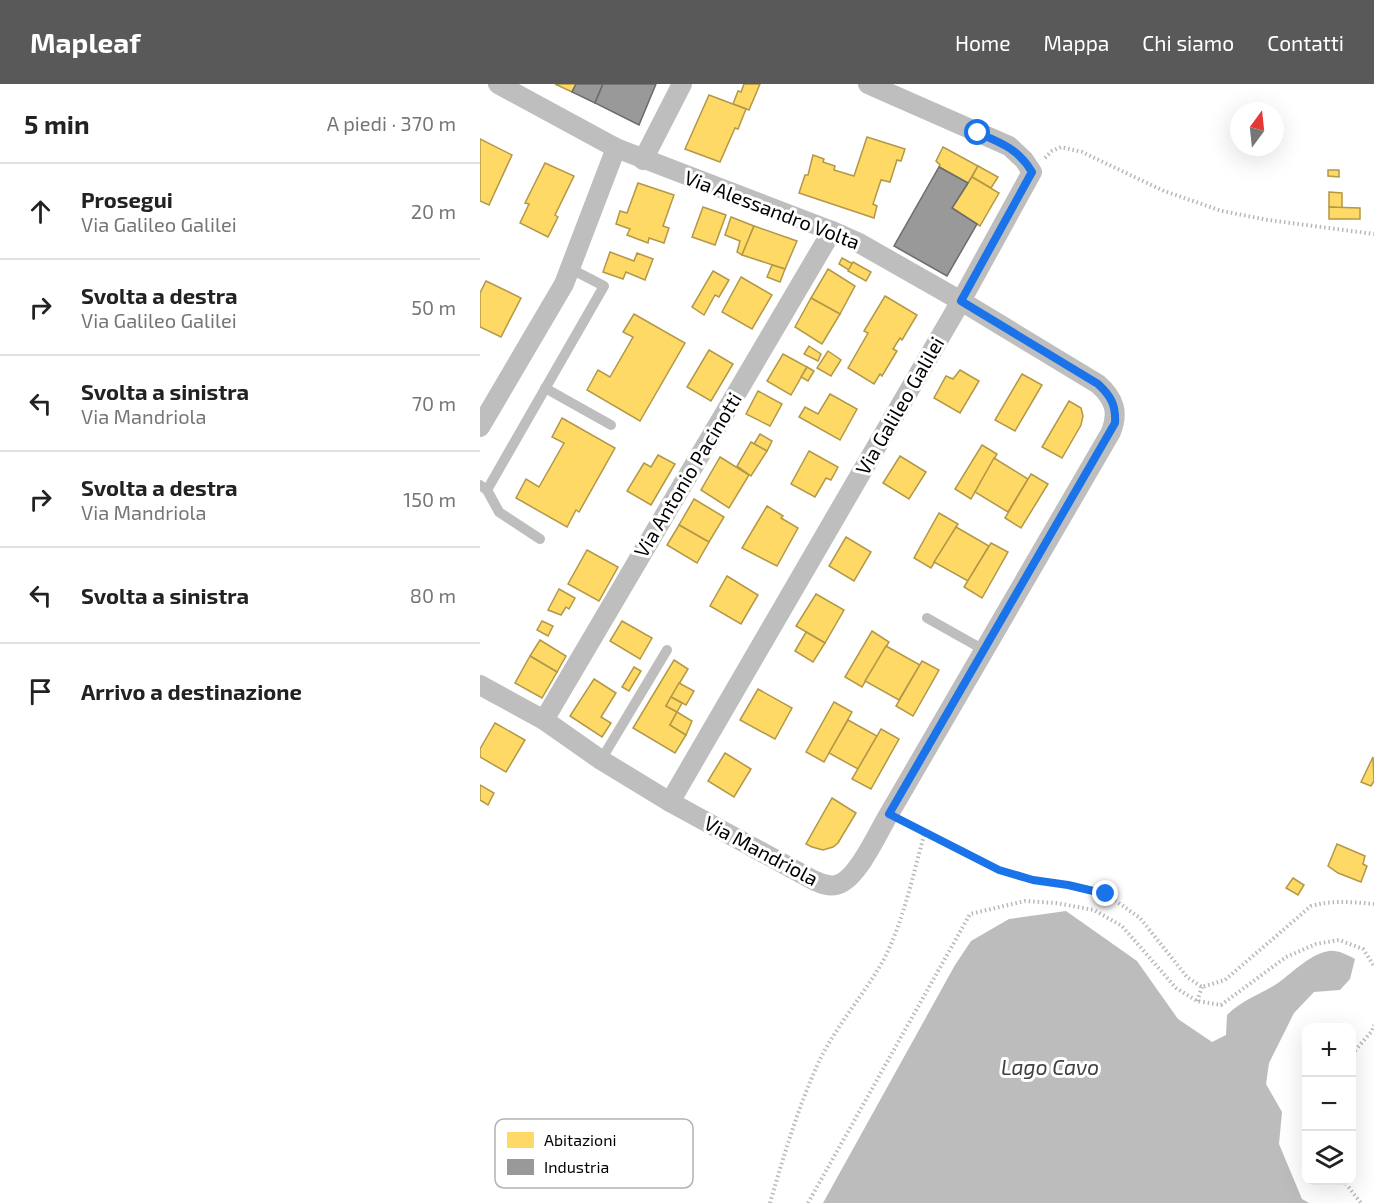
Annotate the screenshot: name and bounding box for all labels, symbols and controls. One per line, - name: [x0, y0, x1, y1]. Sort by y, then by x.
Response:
- text: Mapleaf: [30, 25, 141, 59]
- text: Home: [955, 30, 1011, 55]
- text: Mappa: [1044, 30, 1109, 55]
- text: Chi siamo: [1142, 30, 1234, 55]
- text: Contatti: [1267, 30, 1344, 55]
- north arrow: [1230, 102, 1284, 156]
- text: 5 min: [24, 108, 90, 139]
- text: A piedi · 370 m: [327, 111, 456, 135]
- route start: [964, 119, 990, 145]
- street label: Via Alessandro Volta: [681, 165, 863, 254]
- text: Prosegui: [81, 186, 173, 212]
- icon: ahead: [24, 195, 57, 228]
- text: 20 m: [411, 199, 456, 223]
- text: Via Galileo Galilei: [81, 212, 237, 236]
- text: Svolta a destra: [81, 282, 238, 308]
- icon: right: [24, 291, 57, 324]
- text: 50 m: [411, 295, 456, 319]
- text: Via Galileo Galilei: [81, 308, 237, 332]
- street label: Via Galileo Galilei: [850, 332, 948, 479]
- text: Svolta a sinistra: [81, 378, 249, 404]
- icon: left: [24, 387, 57, 420]
- street label: Via Antonio Pacinotti: [628, 388, 746, 561]
- text: 70 m: [412, 391, 456, 415]
- text: Via Mandriola: [81, 404, 206, 428]
- text: Svolta a destra: [81, 474, 238, 500]
- icon: right: [24, 483, 57, 516]
- text: 150 m: [403, 487, 456, 511]
- text: Via Mandriola: [81, 500, 206, 524]
- icon: left: [24, 579, 57, 612]
- text: Svolta a sinistra: [81, 582, 249, 608]
- text: 80 m: [410, 583, 456, 607]
- icon: arrive: [24, 675, 57, 708]
- text: Arrivo a destinazione: [81, 678, 302, 704]
- street label: Via Mandriola: [700, 810, 822, 890]
- route end: [1092, 880, 1118, 906]
- map controls: [1302, 1023, 1356, 1185]
- button: +: [1302, 1023, 1356, 1077]
- water label: Lago Cavo: [1001, 1054, 1099, 1079]
- button: −: [1302, 1077, 1356, 1131]
- legend: [495, 1119, 693, 1188]
- text: Abitazioni: [544, 1130, 616, 1149]
- button: layers: [1302, 1131, 1356, 1185]
- text: Industria: [544, 1157, 609, 1176]

